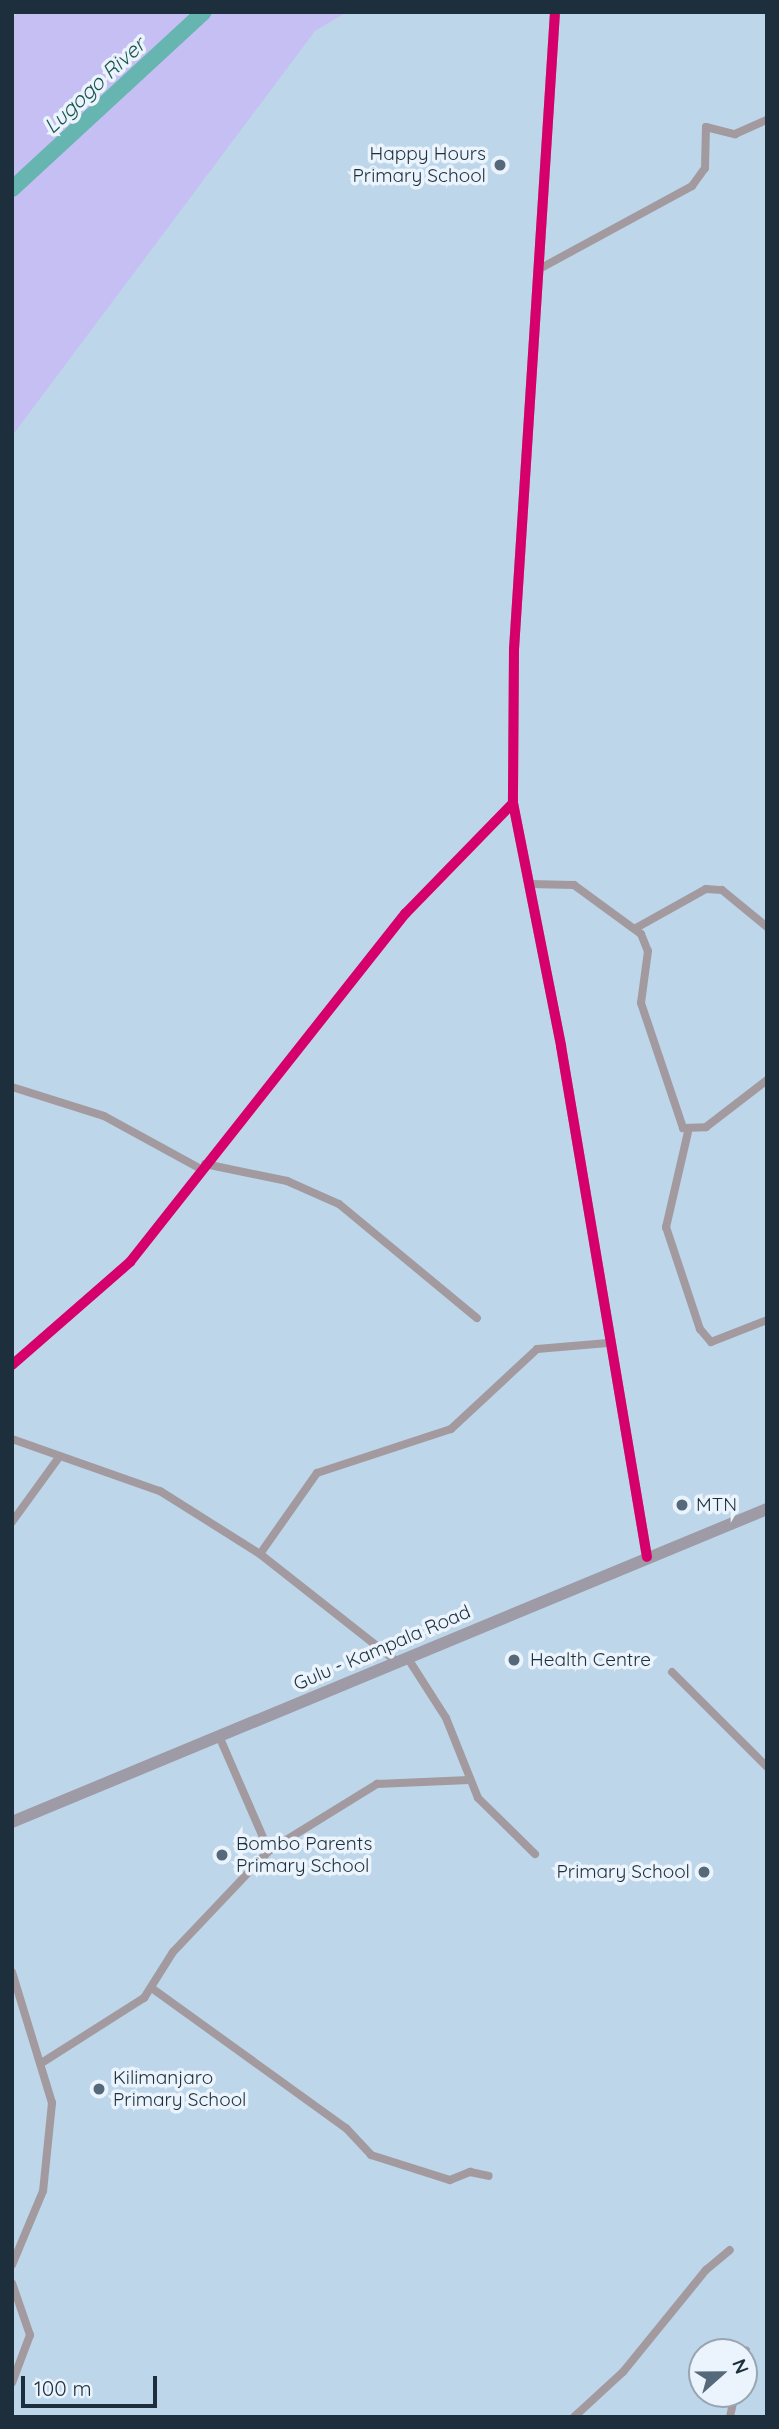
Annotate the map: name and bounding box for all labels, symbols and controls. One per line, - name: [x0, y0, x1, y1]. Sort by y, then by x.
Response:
- water label: Lugogo River: [38, 32, 150, 138]
- place label: Happy Hours Primary School: [353, 143, 486, 187]
- marker: Happy Hours Primary School: [492, 157, 508, 173]
- place label: MTN: [696, 1494, 737, 1516]
- marker: MTN: [674, 1497, 690, 1513]
- street label: Gulu - Kampala Road: [290, 1600, 474, 1696]
- place label: Health Centre: [530, 1649, 651, 1671]
- marker: Health Centre: [504, 1650, 524, 1670]
- place label: Bombo Parents Primary School: [236, 1833, 372, 1877]
- marker: Bombo Parents Primary School: [214, 1847, 230, 1863]
- place label: Primary School: [557, 1861, 690, 1883]
- marker: Primary School: [696, 1864, 712, 1880]
- place label: Kilimanjaro Primary School: [113, 2067, 246, 2111]
- marker: Kilimanjaro Primary School: [91, 2081, 107, 2097]
- north arrow: [688, 2338, 758, 2408]
- text: N: [727, 2355, 754, 2377]
- scale bar: [24, 2362, 161, 2406]
- text: 100 m: [34, 2375, 92, 2401]

